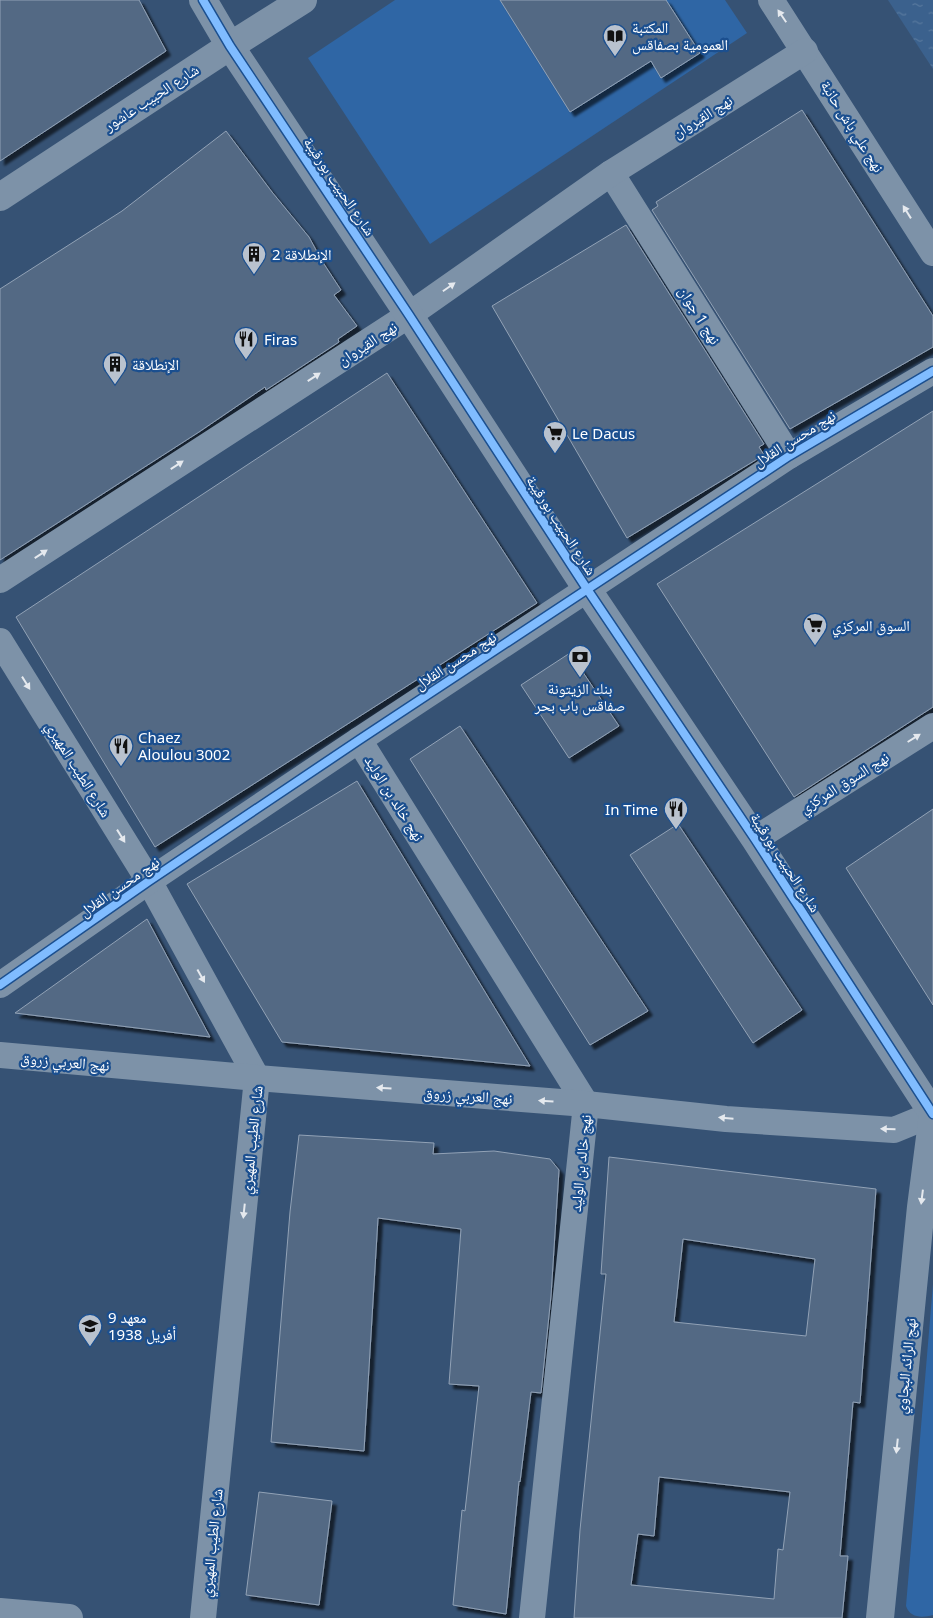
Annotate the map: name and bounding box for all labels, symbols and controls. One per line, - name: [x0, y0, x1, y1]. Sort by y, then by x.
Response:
- one-way arrow: [777, 9, 787, 22]
- place label: المكتبة العمومية بصفاقس: [632, 17, 728, 55]
- library icon: المكتبة العمومية بصفاقس: [602, 23, 628, 57]
- street label: شارع الحبيب عاشور: [99, 59, 203, 136]
- street label: نهج علي باش حانبة: [814, 76, 889, 177]
- street label: نهج القيروان: [668, 90, 736, 143]
- street label: شارع الحبيب بورقيبة: [299, 133, 380, 240]
- one-way arrow: [902, 205, 912, 218]
- building icon: الإنطلاقة 2: [241, 241, 267, 275]
- place label: الإنطلاقة 2: [272, 244, 332, 264]
- one-way arrow: [442, 282, 456, 292]
- street label: نهج 1 جوان: [673, 282, 726, 348]
- street label: نهج القيروان: [333, 316, 401, 371]
- restaurant icon: Firas: [233, 326, 259, 360]
- place label: Firas: [264, 329, 297, 349]
- building icon: الإنطلاقة: [102, 351, 128, 385]
- place label: الإنطلاقة: [132, 354, 179, 374]
- one-way arrow: [307, 372, 320, 382]
- street label: نهج محسن القلال: [749, 405, 840, 472]
- supermarket icon: Le Dacus: [542, 420, 568, 454]
- place label: Le Dacus: [572, 423, 635, 443]
- one-way arrow: [171, 461, 184, 470]
- street label: شارع الحبيب بورقيبة: [521, 471, 602, 579]
- one-way arrow: [34, 549, 48, 559]
- supermarket icon: السوق المركزي: [802, 612, 828, 646]
- place label: السوق المركزي: [832, 615, 910, 638]
- street label: نهج محسن القلال: [410, 626, 500, 695]
- bank icon: بنك الزيتونة صفاقس باب بحر: [567, 644, 593, 678]
- one-way arrow: [21, 676, 30, 689]
- place label: بنك الزيتونة صفاقس باب بحر: [534, 678, 625, 716]
- street label: شارع الطيب المهيري: [39, 717, 117, 822]
- place label: Chaez Aloulou 3002: [138, 727, 230, 764]
- restaurant icon: Chaez Aloulou 3002: [108, 733, 134, 767]
- one-way arrow: [908, 733, 921, 742]
- street label: نهج السوق المركزي: [796, 747, 894, 820]
- street label: نهج خالد بن الوليد: [360, 751, 429, 845]
- restaurant icon: In Time: [663, 796, 689, 830]
- place label: In Time: [605, 799, 658, 819]
- street label: شارع الحبيب بورقيبة: [745, 808, 826, 916]
- one-way arrow: [116, 829, 125, 842]
- street label: نهج محسن القلال: [75, 851, 164, 922]
- one-way arrow: [197, 970, 206, 983]
- street label: نهج العربي زروق: [19, 1047, 110, 1078]
- street label: نهج العربي زروق: [423, 1082, 513, 1111]
- street label: شارع الطيب المهيري: [235, 1084, 269, 1196]
- one-way arrow: [376, 1084, 392, 1092]
- one-way arrow: [538, 1096, 554, 1104]
- street label: نهج خالد بن الوليد: [565, 1113, 596, 1213]
- one-way arrow: [717, 1114, 733, 1122]
- one-way arrow: [879, 1125, 895, 1133]
- one-way arrow: [918, 1189, 926, 1205]
- one-way arrow: [240, 1204, 248, 1220]
- place label: معهد 9 أفريل 1938: [108, 1307, 176, 1345]
- school or university icon: معهد 9 أفريل 1938: [77, 1313, 103, 1347]
- street label: نهج الرائد البجاوي: [890, 1317, 923, 1415]
- one-way arrow: [893, 1438, 901, 1454]
- street label: شارع الطيب المهيري: [195, 1487, 229, 1599]

